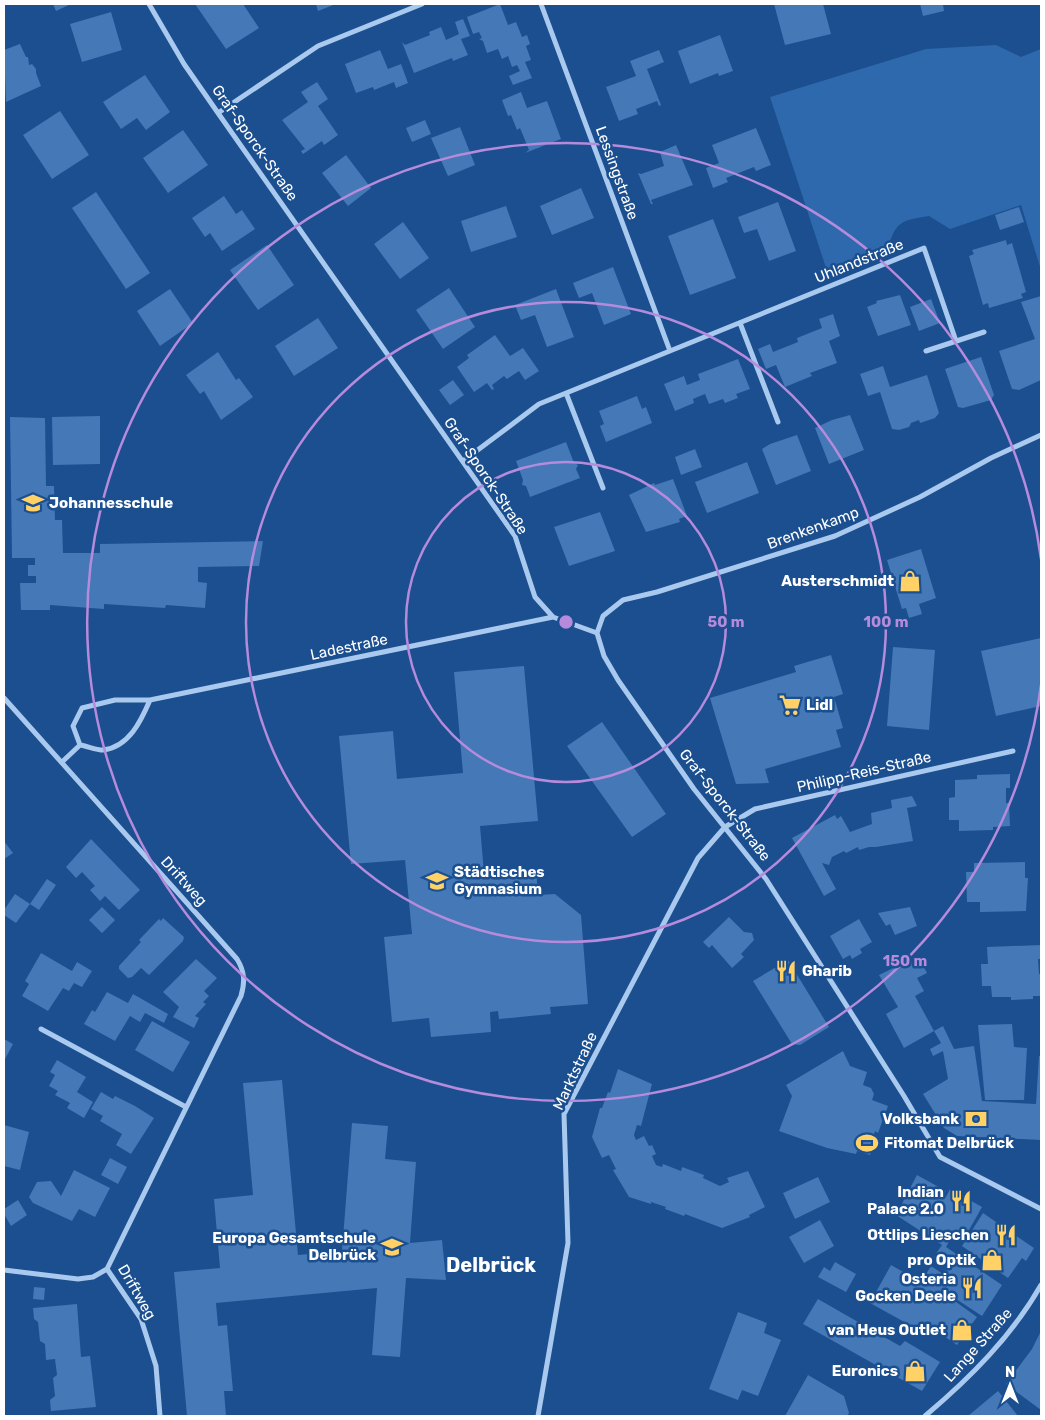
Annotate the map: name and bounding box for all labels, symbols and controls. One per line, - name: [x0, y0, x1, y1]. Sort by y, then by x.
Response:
- street label: Graf-Sporck-Straße: [208, 82, 302, 204]
- street label: Lessingstraße: [592, 124, 642, 222]
- street label: Uhlandstraße: [812, 235, 906, 287]
- street label: Graf-Sporck-Straße: [440, 414, 532, 538]
- school or university icon: Johannesschule: [20, 490, 46, 516]
- place label: Johannesschule: [49, 494, 173, 512]
- street label: Brenkenkamp: [765, 503, 861, 553]
- shop icon: Austerschmidt: [897, 568, 923, 594]
- place label: Austerschmidt: [781, 572, 894, 590]
- centre of rings: [557, 613, 575, 631]
- text: 50 m: [708, 613, 744, 631]
- text: 100 m: [864, 613, 908, 631]
- street label: Ladestraße: [309, 630, 389, 664]
- supermarket icon: Lidl: [777, 692, 803, 718]
- place label: Lidl: [806, 696, 833, 714]
- street label: Graf-Sporck-Straße: [676, 745, 774, 865]
- street label: Philipp-Reis-Straße: [795, 748, 933, 796]
- street label: Driftweg: [157, 853, 211, 909]
- place label: Städtisches Gymnasium: [454, 863, 545, 898]
- school or university icon: Städtisches Gymnasium: [424, 868, 450, 894]
- text: 150 m: [883, 952, 927, 970]
- restaurant icon: Gharib: [773, 958, 799, 984]
- place label: Gharib: [802, 962, 852, 980]
- street label: Marktstraße: [549, 1029, 601, 1113]
- bank icon: Volksbank: [963, 1106, 989, 1132]
- place label: Volksbank: [882, 1110, 959, 1128]
- sports icon: Fitomat Delbrück: [854, 1130, 880, 1156]
- place label: Fitomat Delbrück: [884, 1134, 1014, 1152]
- place label: Indian Palace 2.0: [867, 1183, 944, 1218]
- restaurant icon: Indian Palace 2.0: [948, 1188, 974, 1214]
- restaurant icon: Ottlips Lieschen: [993, 1222, 1019, 1248]
- place label: Ottlips Lieschen: [867, 1226, 989, 1244]
- place label: Europa Gesamtschule Delbrück: [212, 1229, 376, 1264]
- school or university icon: Europa Gesamtschule Delbrück: [379, 1234, 405, 1260]
- shop icon: pro Optik: [979, 1247, 1005, 1273]
- place label: pro Optik: [907, 1251, 976, 1269]
- district label: Delbrück: [446, 1253, 536, 1277]
- street label: Driftweg: [114, 1261, 160, 1323]
- place label: Osteria Gocken Deele: [855, 1270, 956, 1305]
- restaurant icon: Osteria Gocken Deele: [959, 1275, 985, 1301]
- street label: Lange Straße: [940, 1304, 1016, 1386]
- shop icon: van Heus Outlet: [949, 1317, 975, 1343]
- place label: van Heus Outlet: [827, 1321, 946, 1339]
- shop icon: Euronics: [902, 1358, 928, 1384]
- north arrow: [985, 1360, 1035, 1410]
- place label: Euronics: [832, 1362, 898, 1380]
- text: N: [1005, 1364, 1015, 1381]

